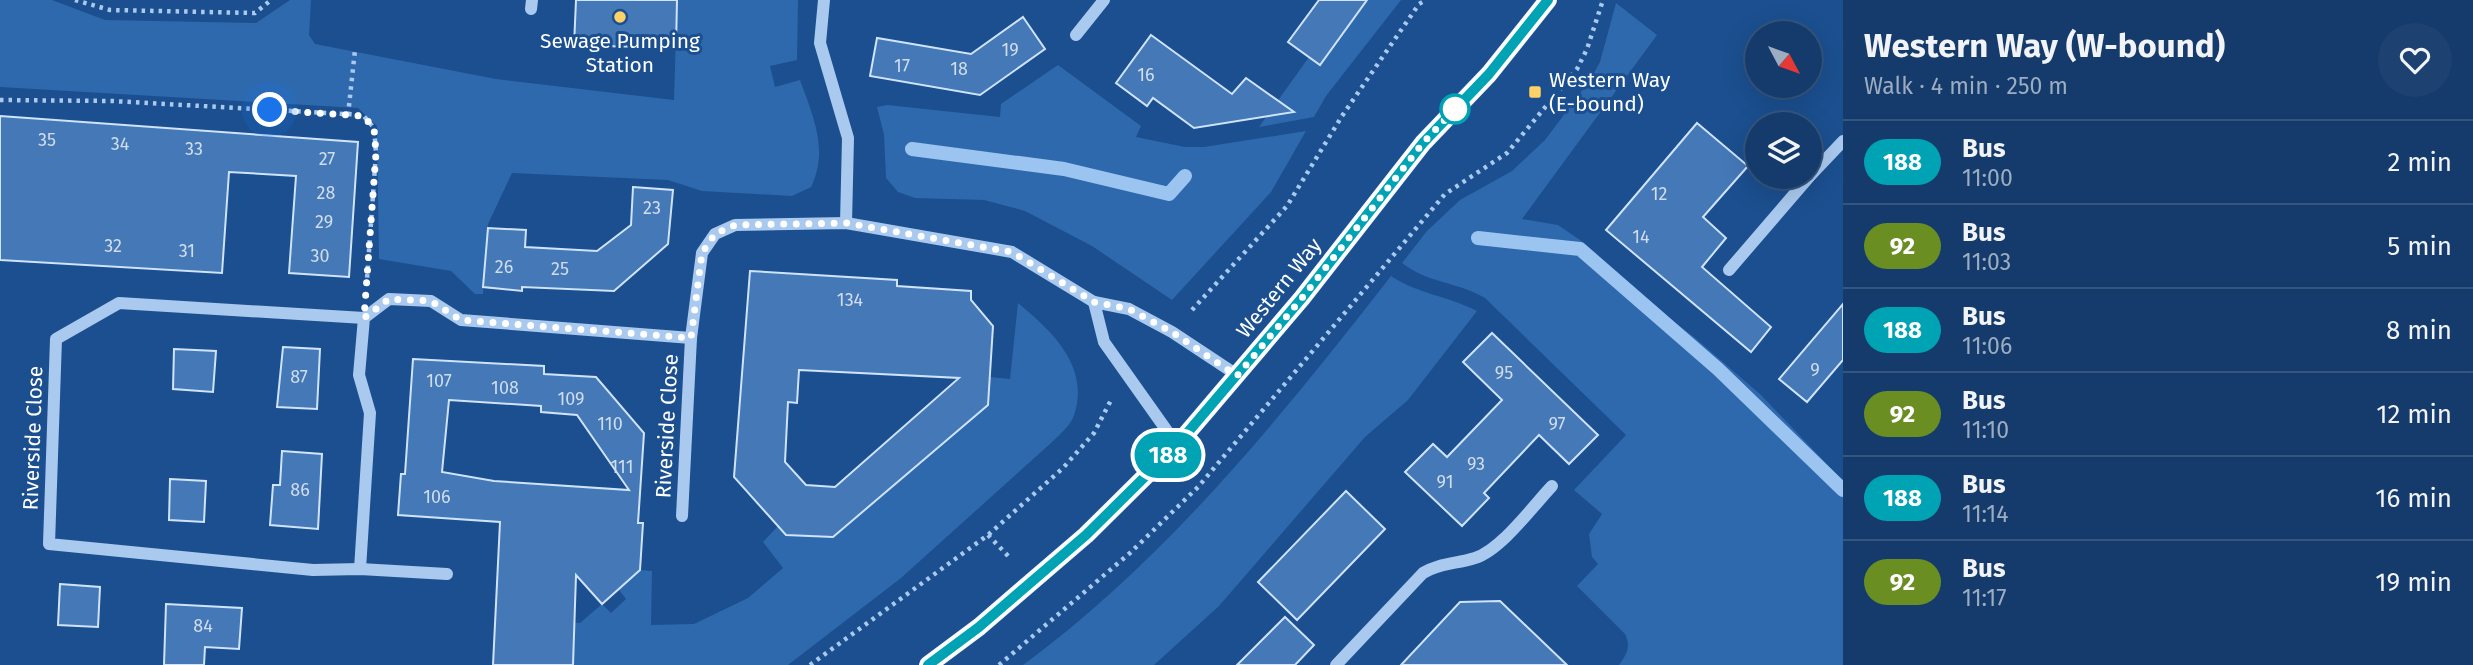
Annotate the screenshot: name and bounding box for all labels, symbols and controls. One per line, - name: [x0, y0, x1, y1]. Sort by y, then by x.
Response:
- marker: Sewage Pumping Station: [612, 9, 628, 25]
- north arrow: [1745, 21, 1822, 98]
- map controls: [1745, 21, 1822, 189]
- button: heart: [2378, 23, 2452, 97]
- text: Western Way (W-bound): [1864, 26, 2225, 66]
- place label: Sewage Pumping Station: [540, 28, 700, 78]
- house number: 19: [1001, 39, 1019, 61]
- house number: 17: [894, 55, 910, 77]
- house number: 18: [950, 58, 968, 80]
- house number: 16: [1137, 64, 1155, 86]
- place label: Western Way (E-bound): [1549, 67, 1671, 117]
- text: Walk · 4 min · 250 m: [1864, 72, 2068, 100]
- marker: Western Way (E-bound): [1527, 84, 1543, 100]
- your location: [252, 92, 287, 127]
- unlabelled marker: [1440, 94, 1470, 124]
- button: layers: [1745, 112, 1822, 189]
- house number: 35: [38, 129, 56, 151]
- house number: 34: [111, 133, 130, 155]
- text: Bus: [1962, 133, 2005, 164]
- house number: 33: [185, 138, 203, 160]
- text: 2 min: [2387, 147, 2452, 178]
- house number: 27: [319, 148, 335, 170]
- text: 188: [1883, 148, 1922, 176]
- text: 11:00: [1962, 164, 2013, 192]
- house number: 28: [317, 182, 335, 204]
- house number: 12: [1651, 183, 1667, 205]
- house number: 23: [643, 197, 661, 219]
- house number: 29: [315, 211, 333, 233]
- text: Bus: [1962, 217, 2005, 248]
- house number: 14: [1632, 226, 1650, 248]
- text: 5 min: [2387, 231, 2452, 262]
- street label: Western Way: [1231, 232, 1328, 343]
- text: 92: [1890, 232, 1915, 260]
- house number: 32: [104, 235, 122, 257]
- house number: 31: [179, 240, 195, 262]
- house number: 30: [310, 245, 330, 267]
- text: 11:03: [1962, 248, 2011, 276]
- house number: 26: [495, 256, 513, 278]
- house number: 25: [551, 258, 569, 280]
- house number: 134: [837, 289, 864, 311]
- text: Bus: [1962, 301, 2005, 332]
- text: 8 min: [2386, 315, 2452, 346]
- text: 188: [1883, 316, 1922, 344]
- text: 11:06: [1962, 332, 2012, 360]
- street label: Riverside Close: [650, 353, 684, 499]
- house number: 9: [1810, 359, 1820, 381]
- house number: 95: [1495, 362, 1513, 384]
- street label: Riverside Close: [17, 365, 49, 511]
- house number: 87: [290, 366, 308, 388]
- house number: 107: [426, 370, 452, 392]
- house number: 108: [491, 377, 519, 399]
- text: Bus: [1962, 385, 2005, 416]
- house number: 109: [557, 388, 585, 410]
- text: 12 min: [2376, 399, 2452, 430]
- text: 92: [1890, 400, 1915, 428]
- house number: 110: [597, 413, 623, 435]
- house number: 97: [1548, 413, 1566, 435]
- text: 11:10: [1962, 416, 2009, 444]
- line badge: 188: [1128, 432, 1208, 478]
- text: 188: [1148, 441, 1188, 469]
- house number: 93: [1467, 453, 1485, 475]
- house number: 111: [611, 456, 633, 478]
- text: Bus: [1962, 469, 2005, 500]
- house number: 91: [1437, 471, 1453, 493]
- house number: 86: [290, 479, 310, 501]
- text: 16 min: [2375, 483, 2452, 514]
- text: 188: [1883, 484, 1922, 512]
- house number: 106: [423, 486, 451, 508]
- text: 11:14: [1962, 500, 2008, 528]
- text: Bus: [1962, 553, 2005, 584]
- text: 19 min: [2375, 567, 2452, 598]
- text: 92: [1890, 568, 1915, 596]
- text: 11:17: [1962, 584, 2006, 612]
- house number: 84: [193, 615, 213, 637]

